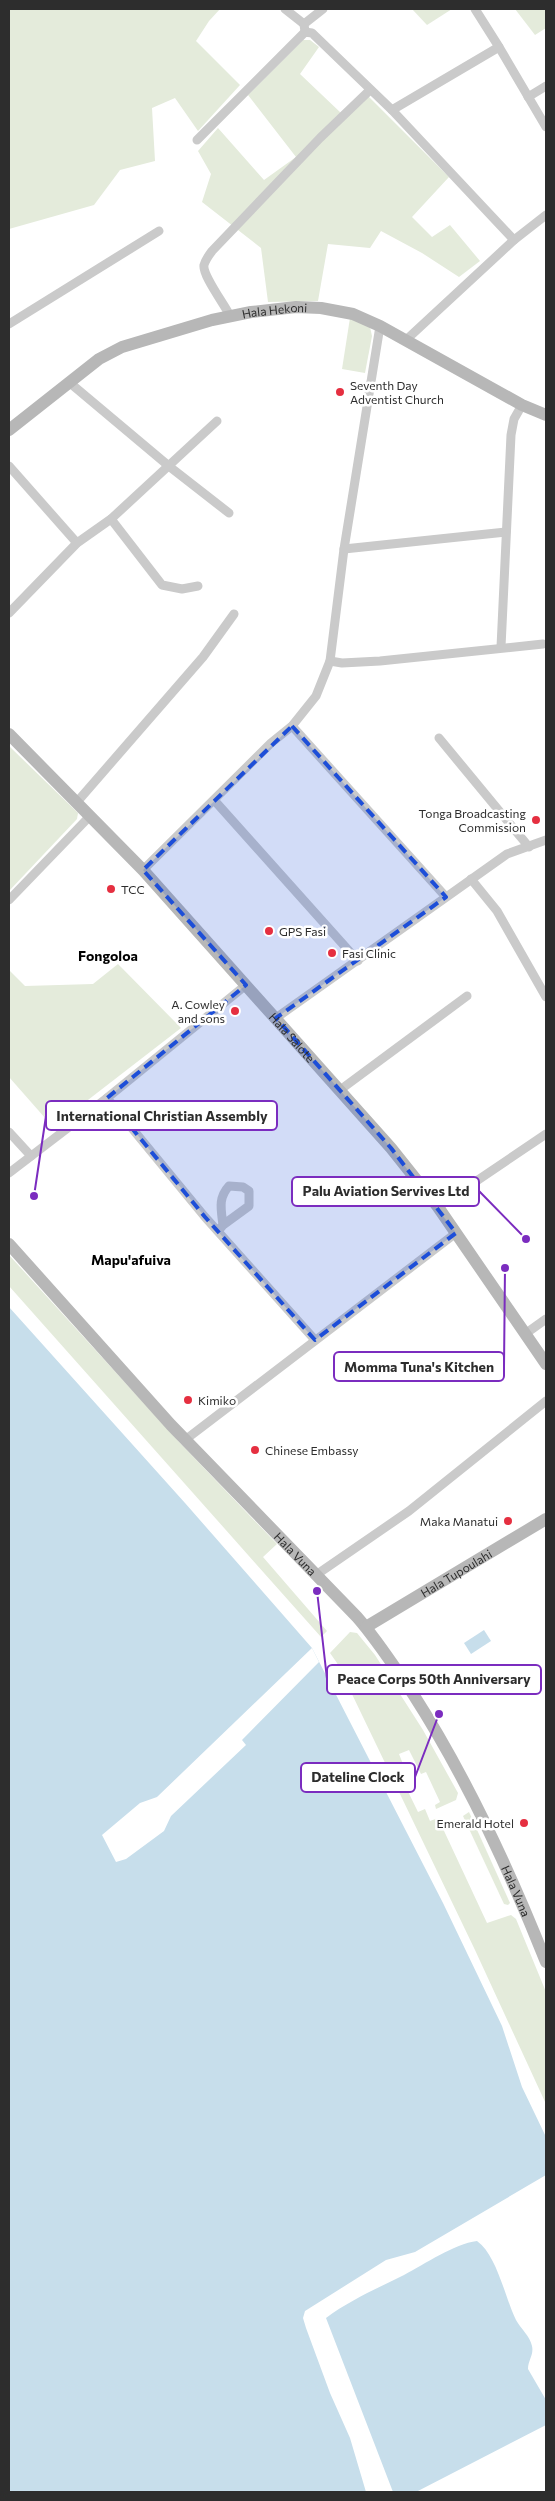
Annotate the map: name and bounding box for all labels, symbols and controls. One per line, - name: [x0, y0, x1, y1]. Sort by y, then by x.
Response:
- street label: Hala Hekoni: [241, 300, 307, 321]
- place label: Seventh Day Adventist Church: [350, 378, 444, 406]
- marker: Seventh Day Adventist Church: [334, 386, 346, 398]
- place label: Tonga Broadcasting Commission: [418, 806, 526, 834]
- marker: Tonga Broadcasting Commission: [530, 814, 542, 826]
- place label: TCC: [121, 882, 145, 896]
- marker: TCC: [105, 883, 117, 895]
- place label: GPS Fasi: [279, 924, 326, 938]
- marker: GPS Fasi: [263, 925, 275, 937]
- place label: Fasi Clinic: [342, 946, 396, 960]
- district label: Fongoloa: [78, 947, 138, 964]
- marker: Fasi Clinic: [326, 947, 338, 959]
- place label: A. Cowley and sons: [171, 997, 225, 1025]
- marker: A. Cowley and sons: [229, 1005, 241, 1017]
- street label: Hala Sālote: [266, 1010, 318, 1065]
- callout: International Christian Assembly: [46, 1101, 277, 1130]
- text: International Christian Assembly: [56, 1107, 268, 1124]
- callout: Palu Aviation Servives Ltd: [292, 1177, 479, 1206]
- text: Palu Aviation Servives Ltd: [303, 1182, 469, 1199]
- district label: Mapu'afuiva: [91, 1251, 171, 1268]
- callout: Momma Tuna's Kitchen: [334, 1352, 504, 1381]
- text: Momma Tuna's Kitchen: [344, 1358, 494, 1375]
- place label: Kimiko: [198, 1393, 236, 1407]
- marker: Kimiko: [182, 1394, 194, 1406]
- place label: Chinese Embassy: [265, 1443, 358, 1457]
- marker: Chinese Embassy: [249, 1444, 261, 1456]
- place label: Maka Manatui: [420, 1514, 498, 1528]
- marker: Maka Manatui: [502, 1515, 514, 1527]
- street label: Hala Vuna: [272, 1529, 320, 1578]
- street label: Hala Tupoulahi: [418, 1546, 494, 1600]
- callout: Peace Corps 50th Anniversary: [327, 1665, 541, 1694]
- text: Peace Corps 50th Anniversary: [337, 1670, 531, 1687]
- callout: Dateline Clock: [301, 1763, 415, 1792]
- text: Dateline Clock: [311, 1768, 405, 1785]
- place label: Emerald Hotel: [437, 1816, 514, 1830]
- marker: Emerald Hotel: [518, 1817, 530, 1829]
- street label: Hala Vuna: [499, 1863, 534, 1919]

